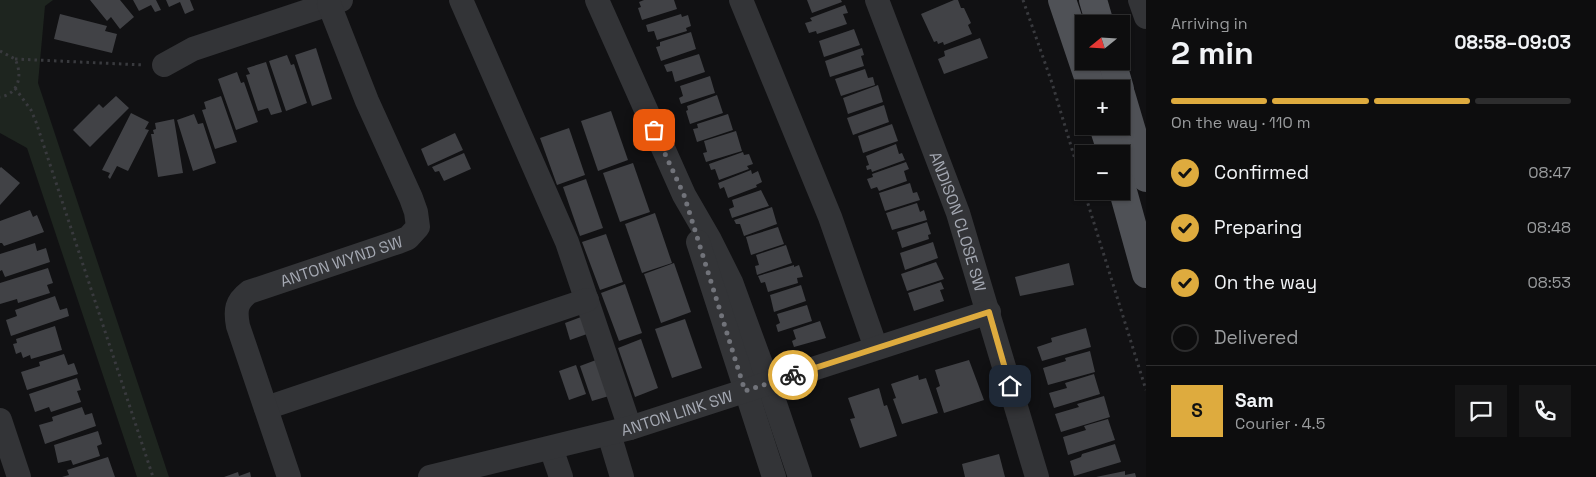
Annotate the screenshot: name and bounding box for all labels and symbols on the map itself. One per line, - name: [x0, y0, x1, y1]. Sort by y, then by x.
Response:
- north arrow: [1075, 15, 1130, 70]
- pin: [633, 109, 675, 151]
- street label: ANDISON CLOSE SW: [925, 148, 991, 294]
- street label: ANTON WYND SW: [277, 231, 405, 291]
- courier: [768, 350, 818, 400]
- pin: [989, 365, 1031, 407]
- street label: ANTON LINK SW: [619, 385, 735, 440]

